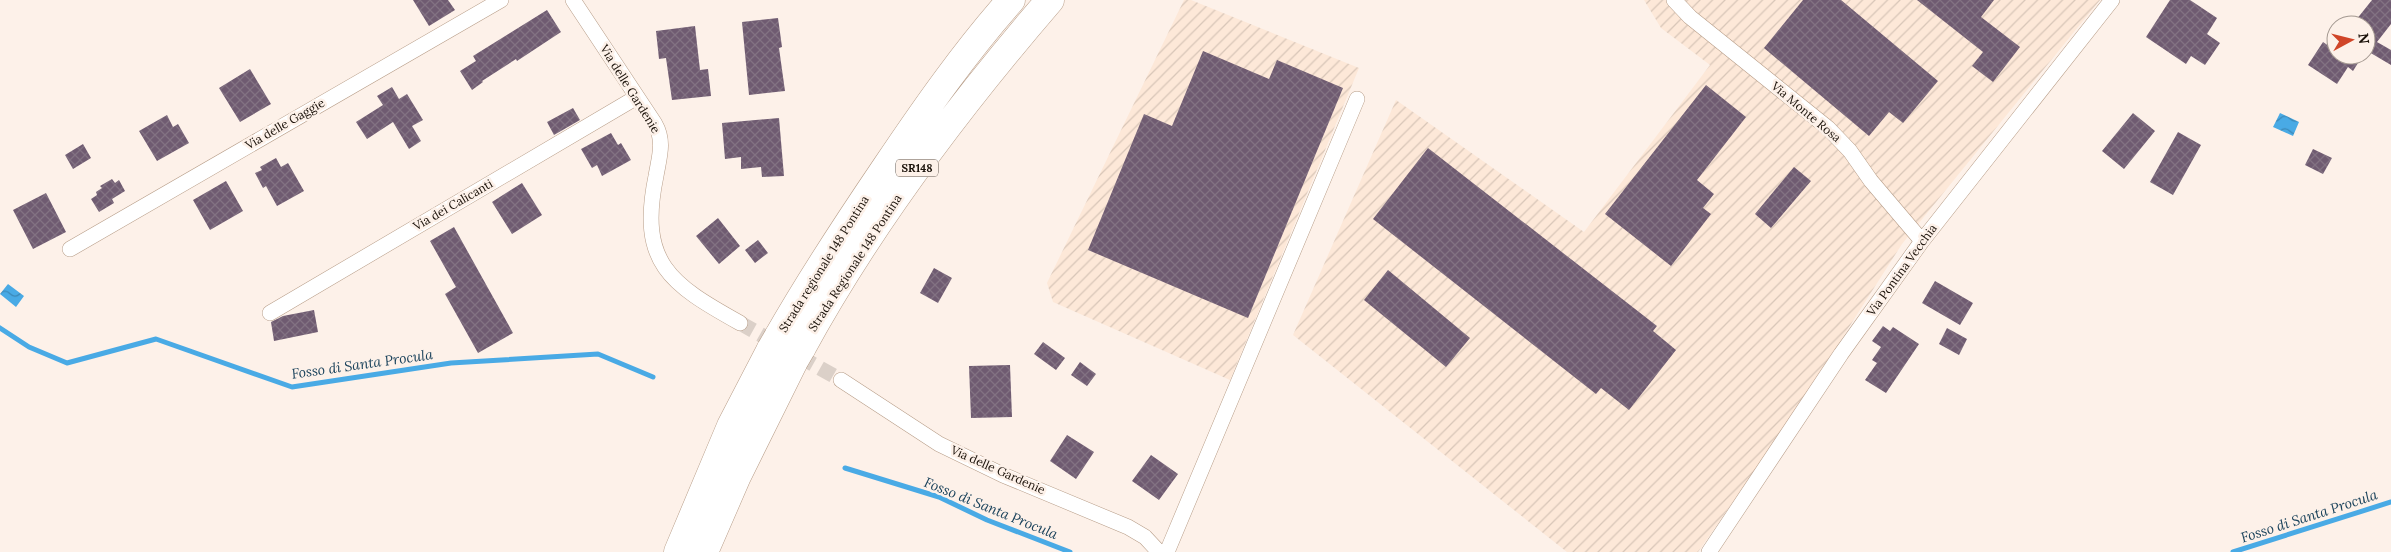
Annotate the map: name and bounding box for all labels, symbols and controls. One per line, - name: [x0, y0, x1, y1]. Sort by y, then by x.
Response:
- north arrow: [2326, 15, 2376, 65]
- text: N: [2354, 32, 2374, 45]
- street label: Via delle Gardenie: [597, 41, 664, 136]
- street label: Via Monte Rosa: [1768, 78, 1844, 145]
- street label: Via delle Gaggie: [242, 95, 327, 153]
- road number: SR148: [896, 160, 938, 177]
- street label: Via dei Calicanti: [409, 176, 495, 234]
- street label: Strada Regionale 148 Pontina: [805, 191, 905, 334]
- street label: Strada regionale 148 Pontina: [775, 193, 872, 335]
- street label: Via Pontina Vecchia: [1863, 221, 1940, 319]
- water label: Fosso di Santa Procula: [290, 345, 434, 383]
- street label: Via delle Gardenie: [948, 442, 1048, 497]
- water label: Fosso di Santa Procula: [922, 473, 1061, 543]
- water label: Fosso di Santa Procula: [2238, 485, 2380, 547]

